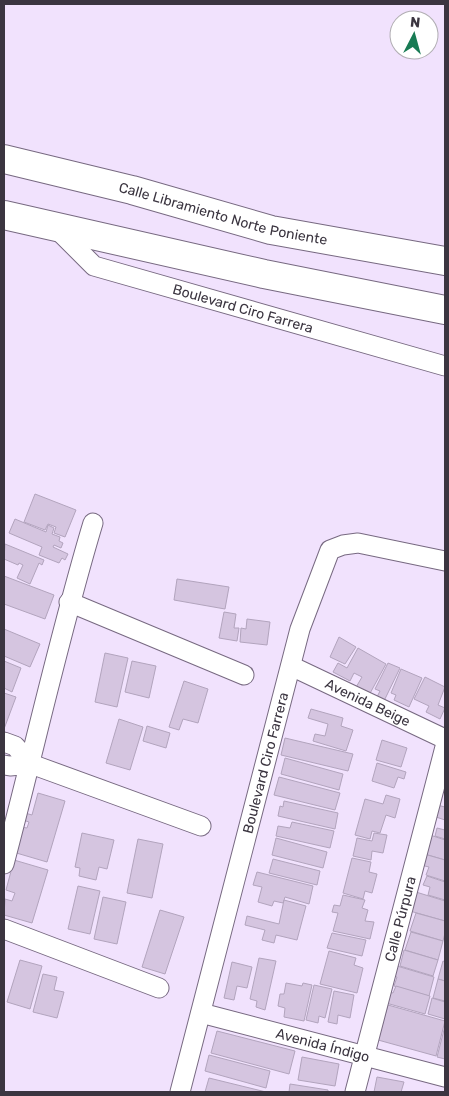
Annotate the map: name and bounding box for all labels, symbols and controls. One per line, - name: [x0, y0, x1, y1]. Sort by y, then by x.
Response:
- north arrow: [389, 10, 439, 60]
- text: N: [409, 14, 421, 32]
- street label: Calle Libramiento Norte Poniente: [117, 179, 329, 248]
- street label: Boulevard Ciro Farrera: [171, 280, 315, 337]
- street label: Avenida Beige: [322, 675, 413, 730]
- street label: Boulevard Ciro Farrera: [239, 690, 292, 835]
- street label: Calle Púrpura: [381, 874, 419, 963]
- street label: Avenida Índigo: [274, 1025, 372, 1065]

